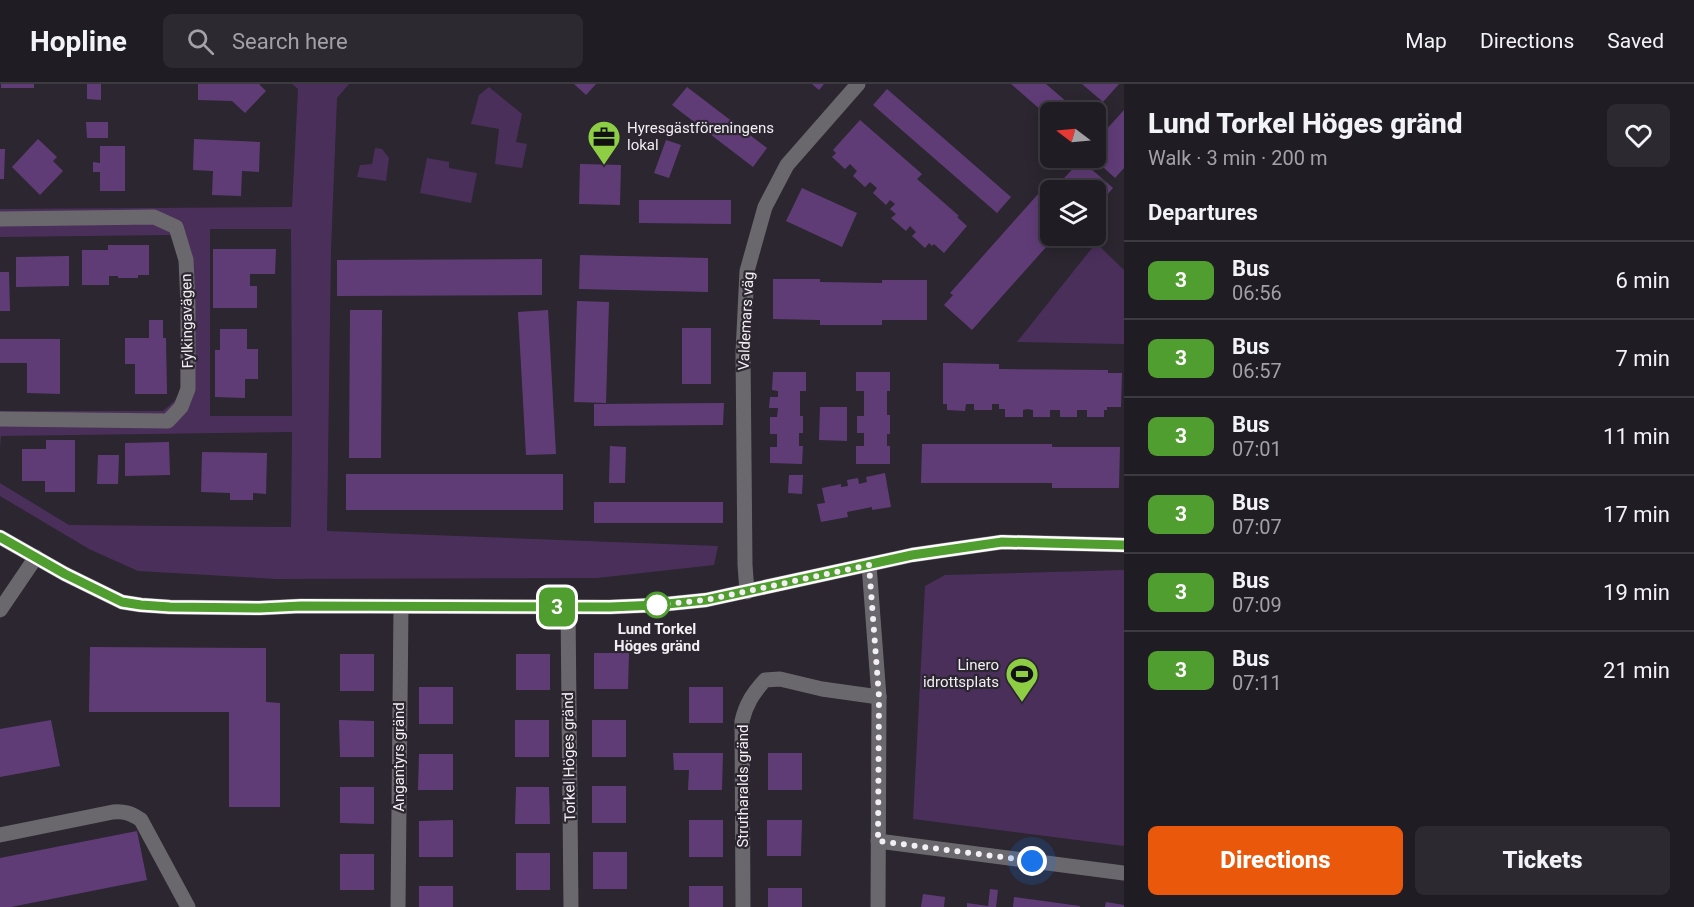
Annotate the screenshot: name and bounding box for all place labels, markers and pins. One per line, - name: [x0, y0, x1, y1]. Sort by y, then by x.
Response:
- office icon: Hyresgästföreningens lokal: [586, 119, 622, 166]
- place label: Hyresgästföreningens lokal: [627, 119, 774, 154]
- marker: Lund Torkel Höges gränd: [644, 592, 670, 618]
- place label: Lund Torkel Höges gränd: [614, 620, 700, 655]
- place label: Linero idrottsplats: [923, 656, 999, 691]
- sports icon: Linero idrottsplats: [1004, 656, 1040, 703]

